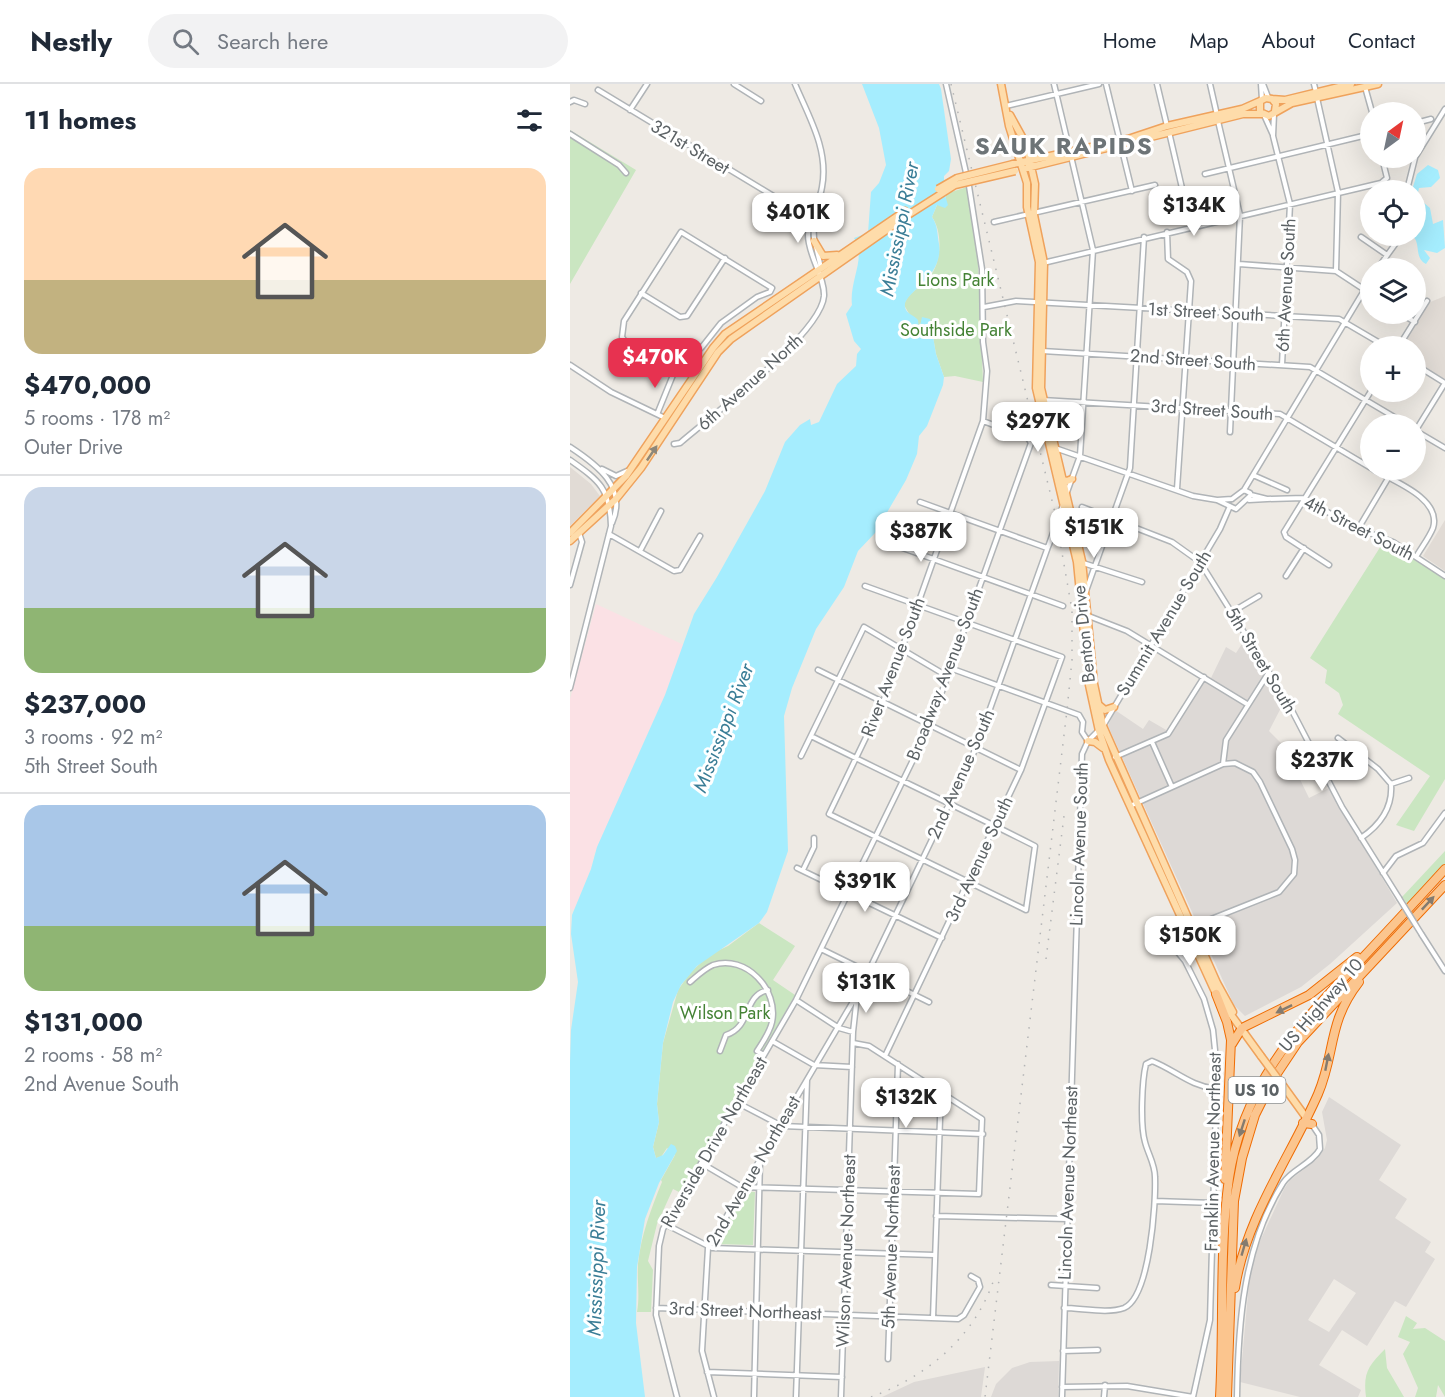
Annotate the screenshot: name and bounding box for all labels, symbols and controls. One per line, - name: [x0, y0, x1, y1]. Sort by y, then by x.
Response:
- search box: [148, 14, 568, 68]
- text: Nestly: [30, 21, 112, 62]
- icon: search: [169, 25, 202, 58]
- text: Search here: [217, 25, 328, 57]
- text: Home: [1103, 26, 1156, 56]
- text: Map: [1189, 26, 1229, 56]
- text: About: [1262, 26, 1315, 56]
- text: Contact: [1348, 26, 1415, 56]
- text: 11 homes: [24, 101, 136, 139]
- north arrow: [1360, 102, 1426, 168]
- map controls: [1360, 102, 1426, 480]
- icon: filters: [513, 104, 546, 137]
- street label: 321st Street: [646, 113, 735, 181]
- district label: SAUK RAPIDS: [975, 128, 1153, 163]
- water label: Mississippi River: [872, 158, 927, 299]
- button: locate: [1360, 180, 1426, 246]
- pin: $134K: [1152, 186, 1236, 237]
- text: $134K: [1163, 191, 1225, 220]
- pin: $401K: [756, 193, 840, 244]
- text: $401K: [766, 198, 830, 227]
- icon: home: [231, 207, 339, 315]
- street label: 6th Avenue South: [1270, 217, 1302, 353]
- button: layers: [1360, 258, 1426, 324]
- park label: Lions Park: [918, 267, 994, 293]
- street label: 1st Street South: [1147, 296, 1265, 328]
- park label: Southside Park: [900, 317, 1012, 343]
- street label: 6th Avenue North: [691, 327, 809, 437]
- button: +: [1360, 336, 1426, 402]
- pin: $470K: [613, 338, 697, 389]
- text: $470K: [622, 343, 688, 372]
- street label: 2nd Street South: [1129, 343, 1257, 377]
- text: $470,000: [24, 366, 151, 404]
- street label: 3rd Street South: [1150, 393, 1274, 427]
- pin: $297K: [996, 402, 1080, 453]
- text: 5 rooms · 178 m²: [24, 404, 170, 433]
- text: $297K: [1006, 407, 1070, 436]
- button: −: [1360, 414, 1426, 480]
- text: Outer Drive: [24, 433, 123, 462]
- one-way arrow: [646, 445, 657, 461]
- street label: 4th Street South: [1299, 489, 1419, 567]
- pin: $151K: [1052, 508, 1136, 559]
- pin: $387K: [879, 512, 963, 563]
- text: $151K: [1064, 513, 1124, 542]
- text: $387K: [889, 517, 953, 546]
- icon: home: [231, 526, 339, 634]
- street label: Summit Avenue South: [1110, 545, 1218, 701]
- street label: Broadway Avenue South: [900, 584, 990, 764]
- street label: Benton Drive: [1066, 584, 1102, 684]
- street label: River Avenue South: [854, 593, 932, 741]
- street label: 5th Street South: [1219, 602, 1303, 718]
- water label: Mississippi River: [686, 658, 762, 797]
- text: $237,000: [24, 685, 146, 723]
- street label: 2nd Avenue South: [921, 705, 1001, 843]
- text: 3 rooms · 92 m²: [24, 723, 162, 752]
- pin: $237K: [1280, 741, 1364, 792]
- text: $237K: [1290, 746, 1354, 775]
- text: 5th Street South: [24, 752, 158, 781]
- street label: Lincoln Avenue South: [1063, 762, 1095, 926]
- street label: 3rd Avenue South: [938, 792, 1020, 926]
- icon: home: [231, 844, 339, 952]
- pin: $391K: [823, 862, 907, 913]
- text: $391K: [834, 867, 896, 896]
- one-way arrow: [1421, 896, 1434, 911]
- pin: $150K: [1148, 916, 1232, 967]
- text: $150K: [1159, 921, 1221, 950]
- street label: US Highway 10: [1273, 952, 1369, 1058]
- pin: $131K: [824, 963, 908, 1014]
- text: $131K: [836, 968, 896, 997]
- park label: Wilson Park: [680, 1000, 770, 1026]
- text: $131,000: [24, 1003, 143, 1041]
- one-way arrow: [1276, 1004, 1293, 1013]
- text: 2 rooms · 58 m²: [24, 1041, 162, 1070]
- street label: Riverside Drive Northeast: [654, 1051, 774, 1232]
- street label: Franklin Avenue Northeast: [1198, 1052, 1228, 1252]
- one-way arrow: [1323, 1052, 1332, 1071]
- text: 2nd Avenue South: [24, 1070, 179, 1099]
- road number: US 10: [1228, 1077, 1286, 1103]
- pin: $132K: [864, 1078, 948, 1129]
- text: $132K: [875, 1083, 937, 1112]
- street label: Lincoln Avenue Northeast: [1052, 1085, 1084, 1281]
- street label: 2nd Avenue Northeast: [699, 1090, 807, 1251]
- one-way arrow: [1237, 1119, 1246, 1137]
- street label: Wilson Avenue Northeast: [830, 1153, 862, 1348]
- street label: 5th Avenue Northeast: [875, 1164, 907, 1329]
- water label: Mississippi River: [580, 1198, 613, 1337]
- one-way arrow: [1240, 1238, 1249, 1256]
- street label: 3rd Street Northeast: [668, 1295, 823, 1327]

